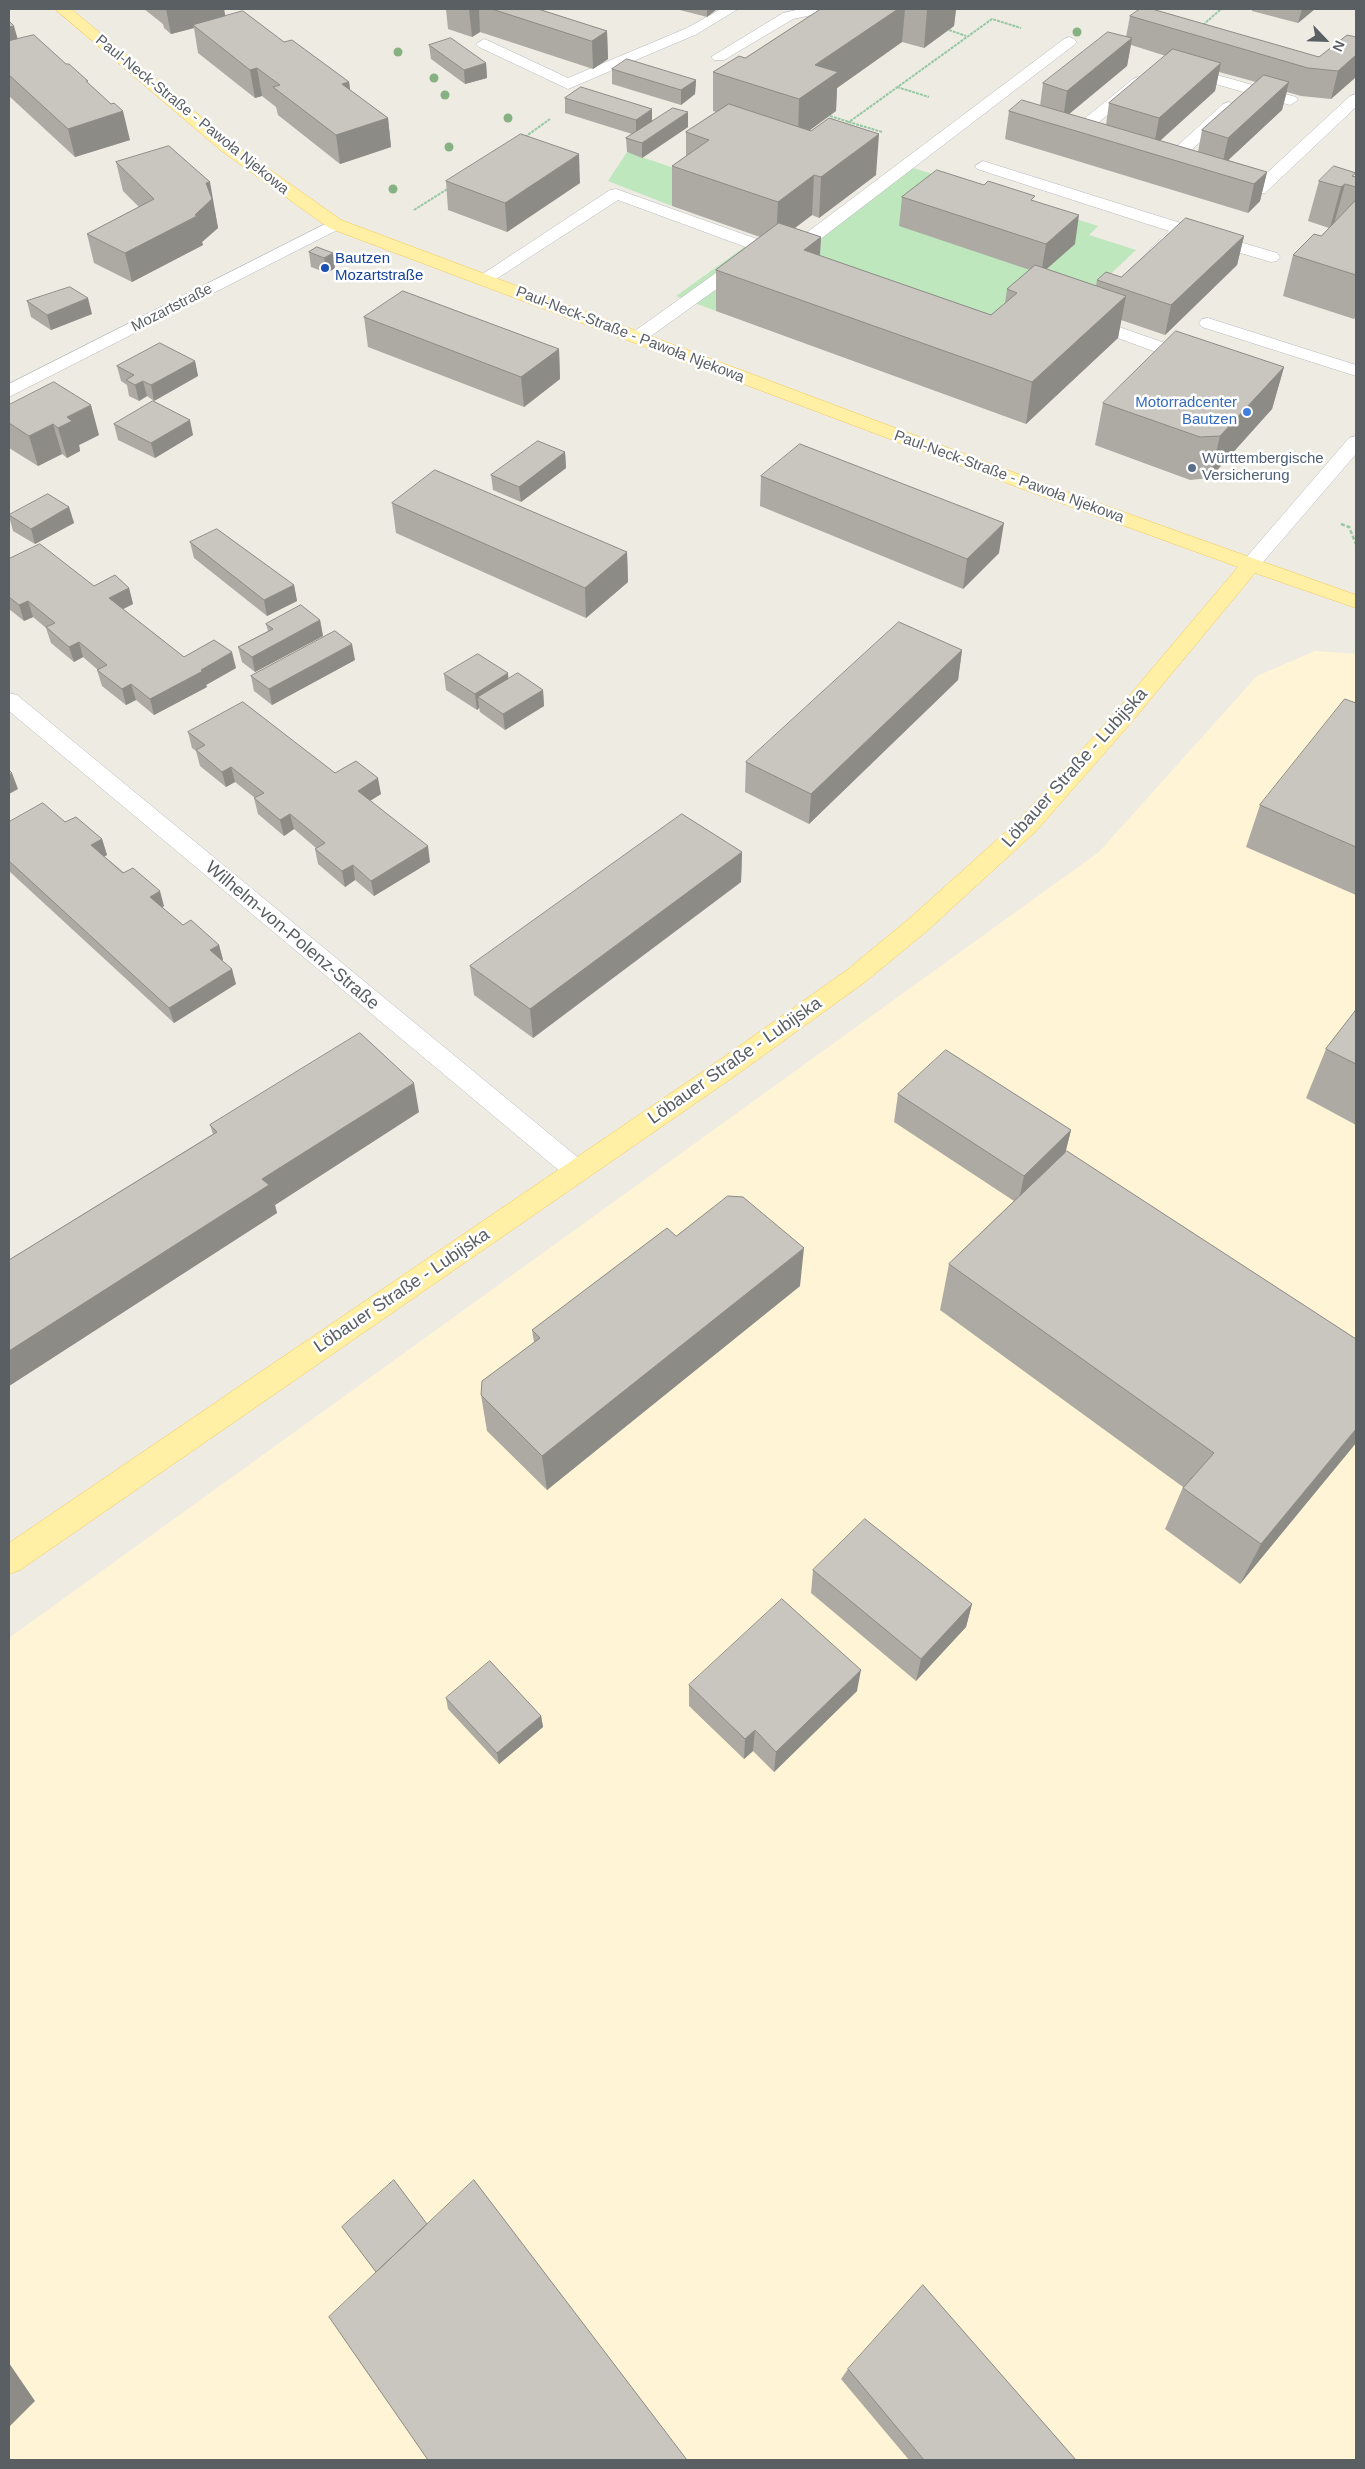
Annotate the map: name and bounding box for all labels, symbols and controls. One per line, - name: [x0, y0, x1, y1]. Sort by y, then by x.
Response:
- north arrow: [1300, 15, 1350, 65]
- street label: Paul-Neck-Straße - Pawoła Njekowa: [92, 31, 292, 199]
- text: N: [1329, 38, 1348, 54]
- place label: Bautzen Mozartstraße: [335, 250, 423, 285]
- marker: Bautzen Mozartstraße: [319, 262, 331, 274]
- street label: Mozartstraße: [129, 280, 215, 336]
- street label: Paul-Neck-Straße - Pawoła Njekowa: [513, 283, 747, 387]
- place label: Motorradcenter Bautzen: [1135, 394, 1237, 429]
- marker: Motorradcenter Bautzen: [1241, 406, 1253, 418]
- street label: Paul-Neck-Straße - Pawoła Njekowa: [892, 427, 1126, 527]
- place label: Württembergische Versicherung: [1202, 450, 1324, 485]
- marker: Württembergische Versicherung: [1186, 462, 1198, 474]
- street label: Löbauer Straße - Lubijska: [998, 684, 1152, 852]
- street label: Wilhelm-von-Polenz-Straße: [201, 857, 383, 1015]
- street label: Löbauer Straße - Lubijska: [644, 993, 826, 1129]
- street label: Löbauer Straße - Lubijska: [310, 1224, 494, 1358]

